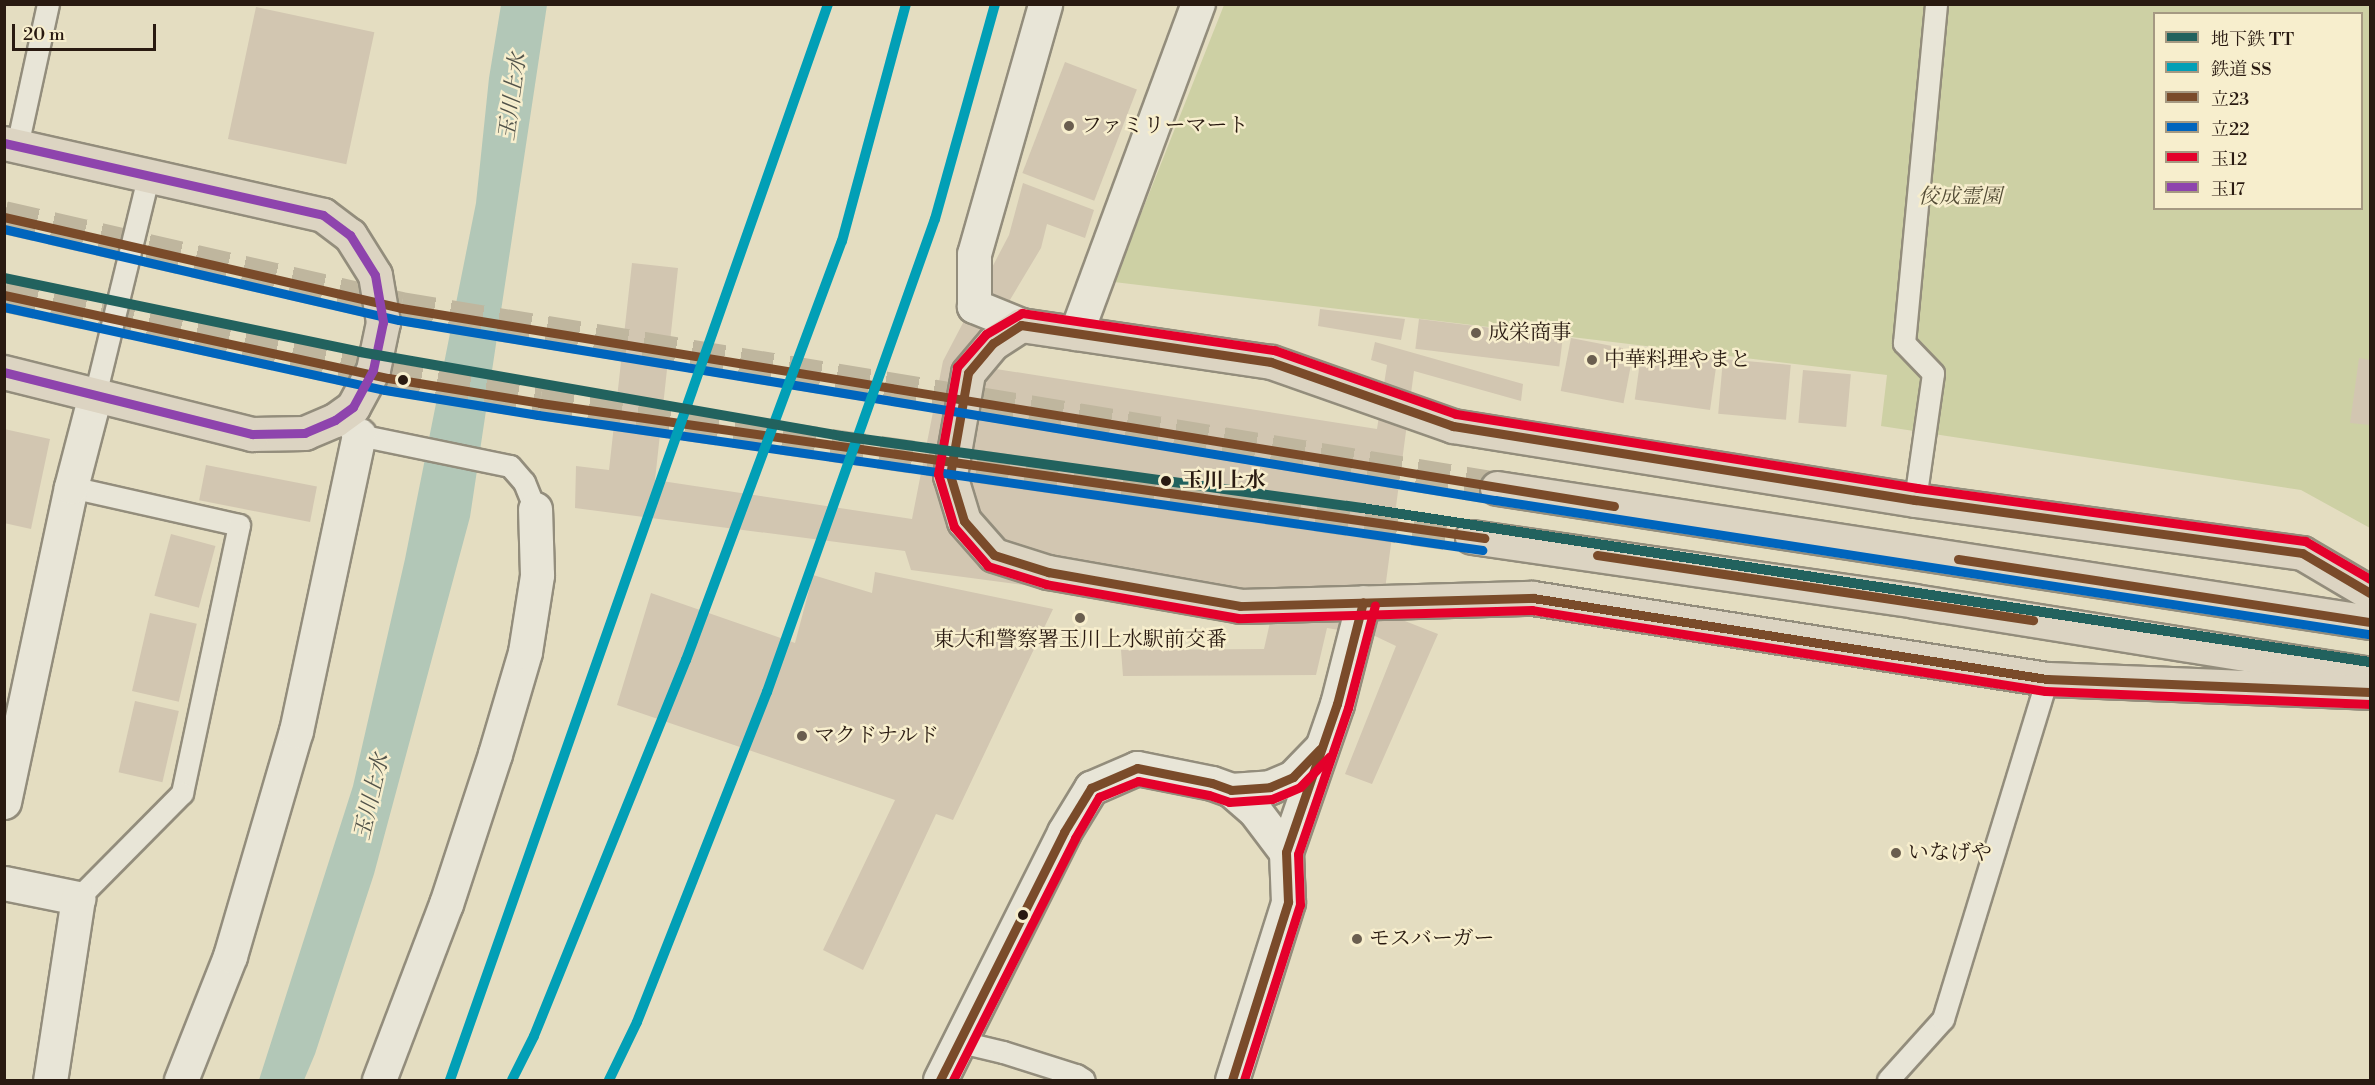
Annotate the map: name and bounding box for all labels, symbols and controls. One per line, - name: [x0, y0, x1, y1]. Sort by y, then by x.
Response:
- scale bar: [15, 12, 159, 50]
- legend: [2153, 12, 2363, 210]
- text: 20 m: [23, 23, 65, 46]
- text: 地下鉄 TT: [2211, 28, 2294, 51]
- water label: 玉川上水: [494, 52, 532, 142]
- text: 鉄道 SS: [2211, 58, 2272, 81]
- text: 立23: [2211, 88, 2249, 111]
- place label: ファミリーマート: [1081, 113, 1249, 139]
- text: 立22: [2211, 118, 2250, 141]
- marker: ファミリーマート: [1062, 119, 1076, 133]
- text: 玉12: [2211, 148, 2247, 171]
- text: 玉17: [2211, 178, 2245, 201]
- park label: 佼成霊園: [1918, 184, 2002, 210]
- place label: 成栄商事: [1488, 320, 1572, 346]
- marker: 成栄商事: [1469, 326, 1483, 340]
- place label: 中華料理やまと: [1604, 347, 1751, 373]
- marker: 中華料理やまと: [1585, 353, 1599, 367]
- unlabelled marker: [397, 374, 409, 386]
- place label: 玉川上水: [1182, 468, 1266, 494]
- marker: 玉川上水: [1155, 470, 1177, 492]
- marker: 東大和警察署玉川上水駅前交番: [1073, 611, 1087, 625]
- place label: 東大和警察署玉川上水駅前交番: [933, 627, 1227, 653]
- place label: マクドナルド: [814, 723, 940, 749]
- marker: マクドナルド: [795, 729, 809, 743]
- water label: 玉川上水: [349, 751, 395, 843]
- place label: いなげや: [1908, 840, 1992, 866]
- marker: いなげや: [1889, 846, 1903, 860]
- unlabelled marker: [1017, 909, 1029, 921]
- place label: モスバーガー: [1369, 926, 1495, 952]
- marker: モスバーガー: [1350, 932, 1364, 946]

